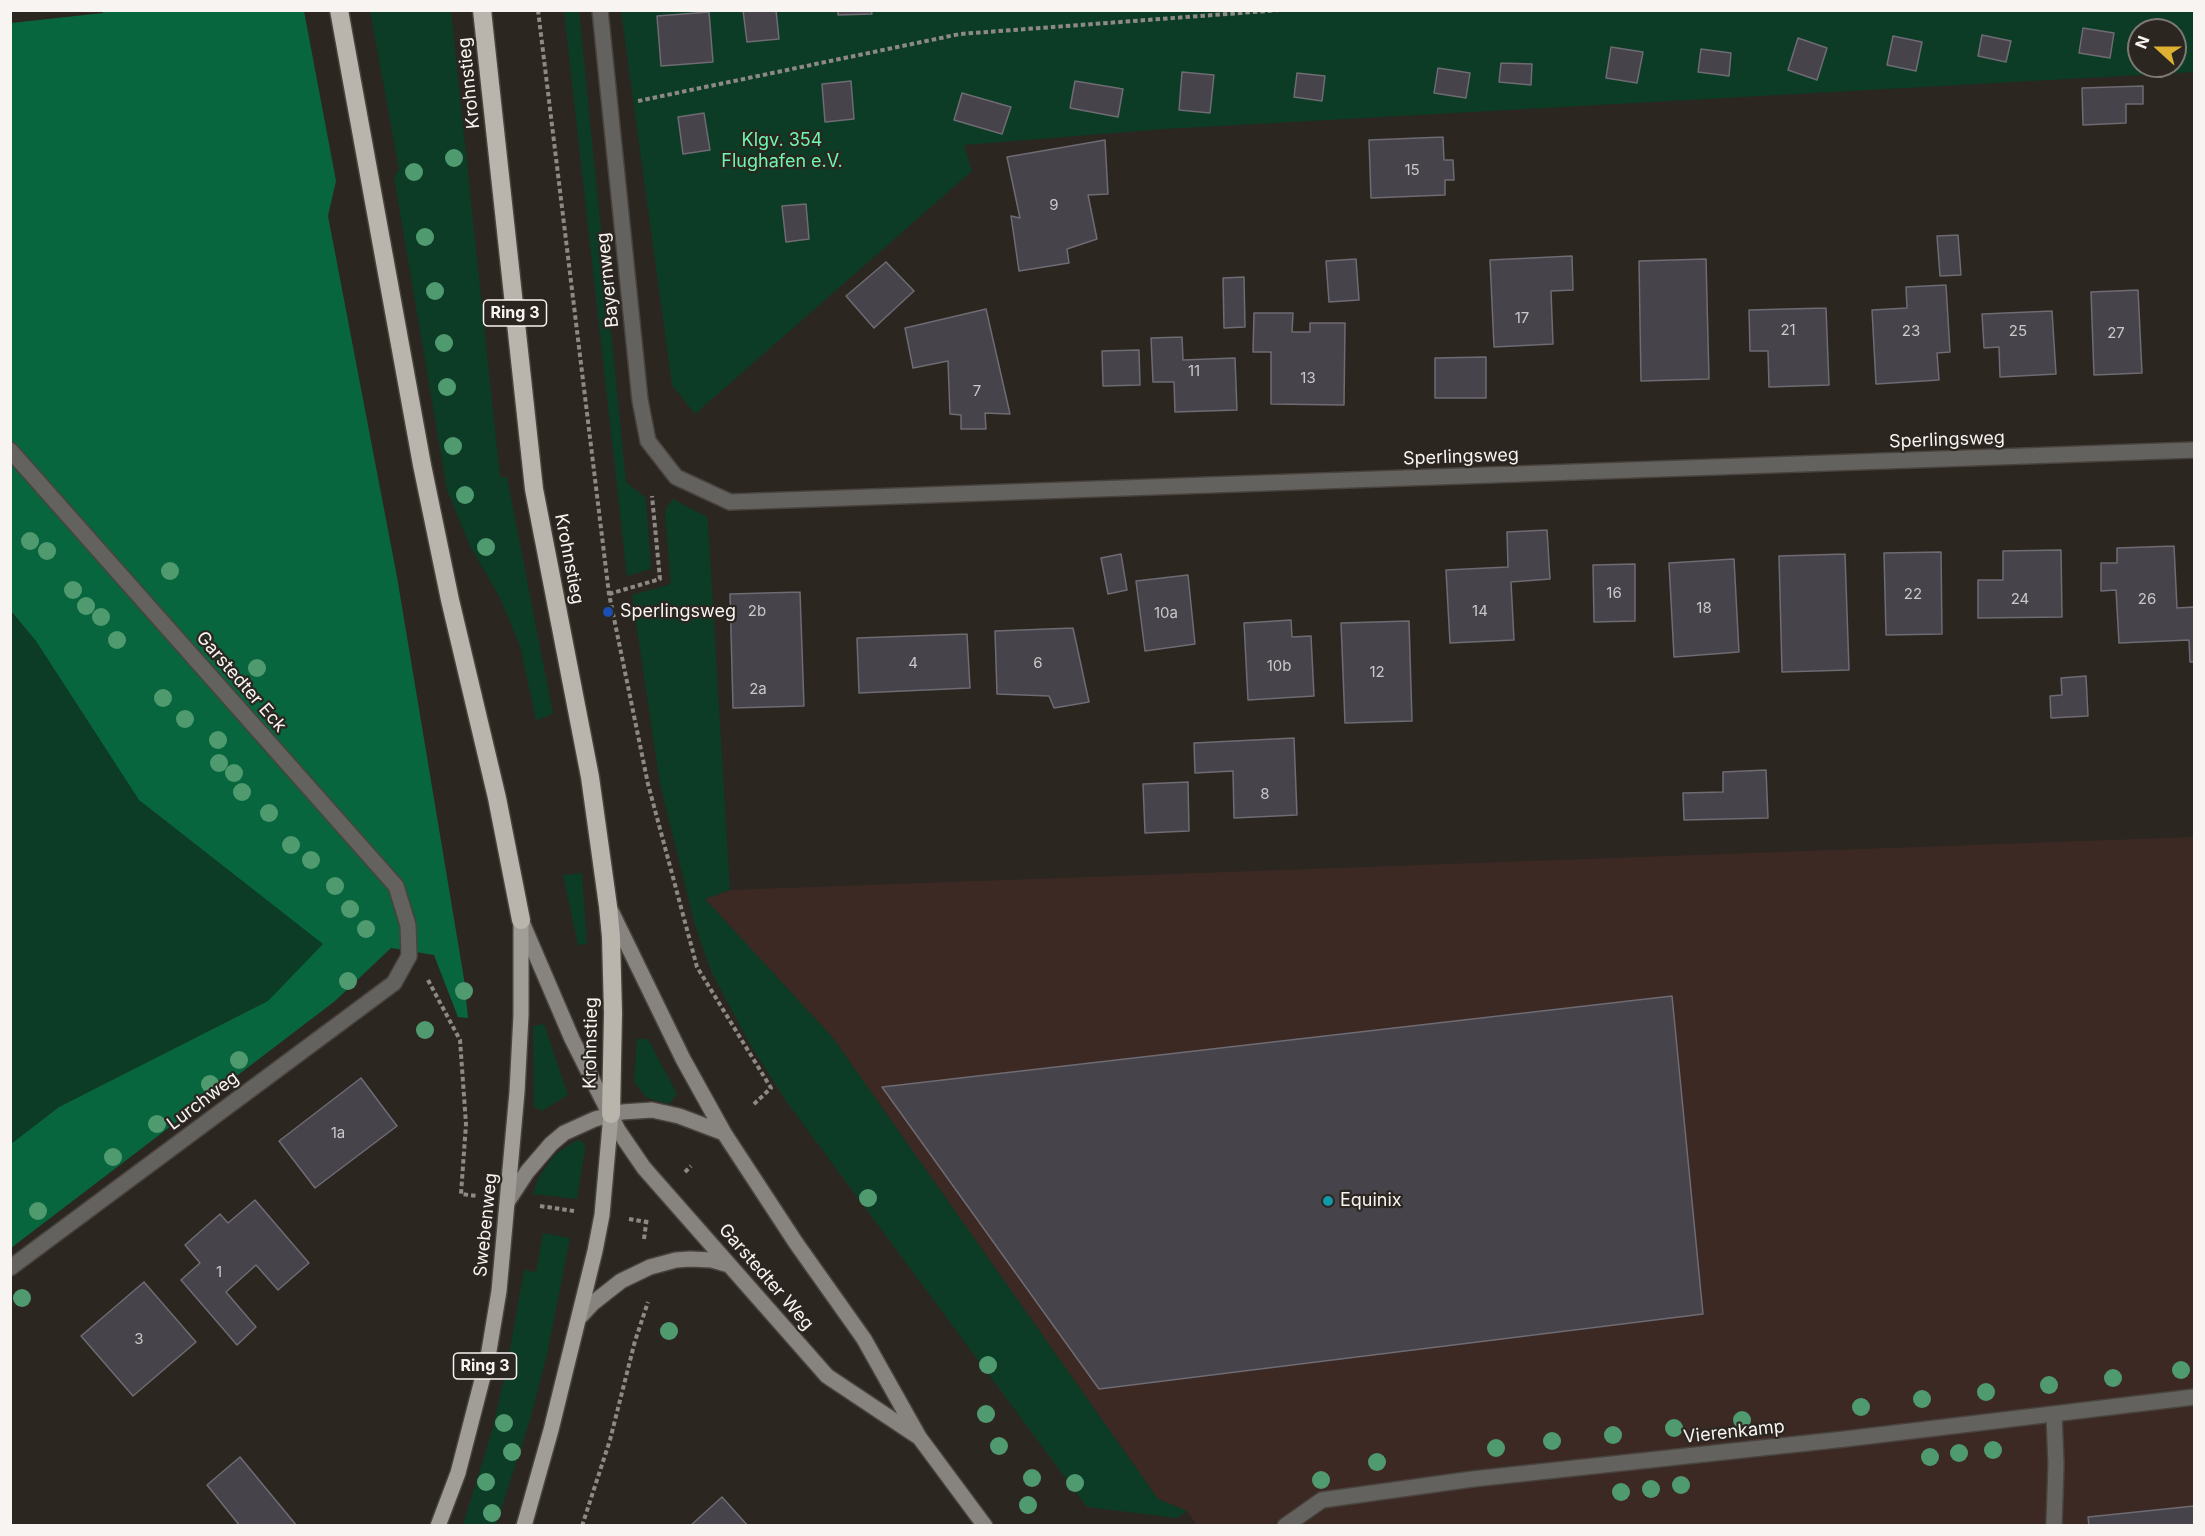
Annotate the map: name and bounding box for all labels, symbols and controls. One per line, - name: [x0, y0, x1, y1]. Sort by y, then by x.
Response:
- north arrow: [2127, 18, 2187, 78]
- text: N: [2131, 33, 2154, 52]
- street label: Krohnstieg: [453, 36, 485, 130]
- park label: Klgv. 354 Flughafen e.V.: [721, 130, 843, 172]
- house number: 15: [1404, 161, 1420, 179]
- house number: 9: [1049, 196, 1059, 214]
- street label: Bayernweg: [592, 231, 624, 329]
- road number: Ring 3: [484, 300, 546, 326]
- house number: 17: [1515, 309, 1529, 327]
- house number: 21: [1780, 321, 1796, 339]
- house number: 23: [1902, 322, 1920, 340]
- house number: 25: [2009, 322, 2027, 340]
- house number: 27: [2107, 324, 2125, 342]
- house number: 11: [1188, 362, 1200, 380]
- house number: 13: [1300, 369, 1316, 387]
- house number: 7: [973, 382, 981, 400]
- street label: Sperlingsweg: [1889, 427, 2005, 453]
- street label: Sperlingsweg: [1403, 444, 1519, 470]
- street label: Krohnstieg: [550, 512, 588, 606]
- house number: 16: [1606, 584, 1622, 602]
- house number: 22: [1904, 585, 1922, 603]
- house number: 24: [2011, 590, 2029, 608]
- house number: 26: [2138, 590, 2156, 608]
- house number: 18: [1696, 599, 1712, 617]
- place label: Sperlingsweg: [620, 601, 736, 623]
- house number: 2b: [748, 602, 766, 620]
- house number: 14: [1472, 602, 1488, 620]
- house number: 10a: [1154, 604, 1178, 622]
- marker: Sperlingsweg: [601, 605, 615, 619]
- street label: Garstedter Eck: [191, 627, 291, 737]
- house number: 4: [908, 654, 918, 672]
- house number: 6: [1033, 654, 1043, 672]
- house number: 10b: [1267, 657, 1291, 675]
- house number: 12: [1369, 663, 1385, 681]
- house number: 2a: [749, 680, 767, 698]
- house number: 8: [1260, 785, 1270, 803]
- street label: Krohnstieg: [579, 997, 603, 1089]
- street label: Lurchweg: [163, 1067, 243, 1135]
- house number: 1a: [331, 1124, 345, 1142]
- street label: Swebenweg: [470, 1172, 502, 1278]
- place label: Equinix: [1340, 1190, 1402, 1212]
- marker: Equinix: [1321, 1194, 1335, 1208]
- street label: Garstedter Weg: [714, 1219, 818, 1335]
- house number: 1: [216, 1263, 222, 1281]
- house number: 3: [134, 1330, 144, 1348]
- road number: Ring 3: [454, 1353, 516, 1379]
- street label: Vierenkamp: [1682, 1416, 1786, 1448]

